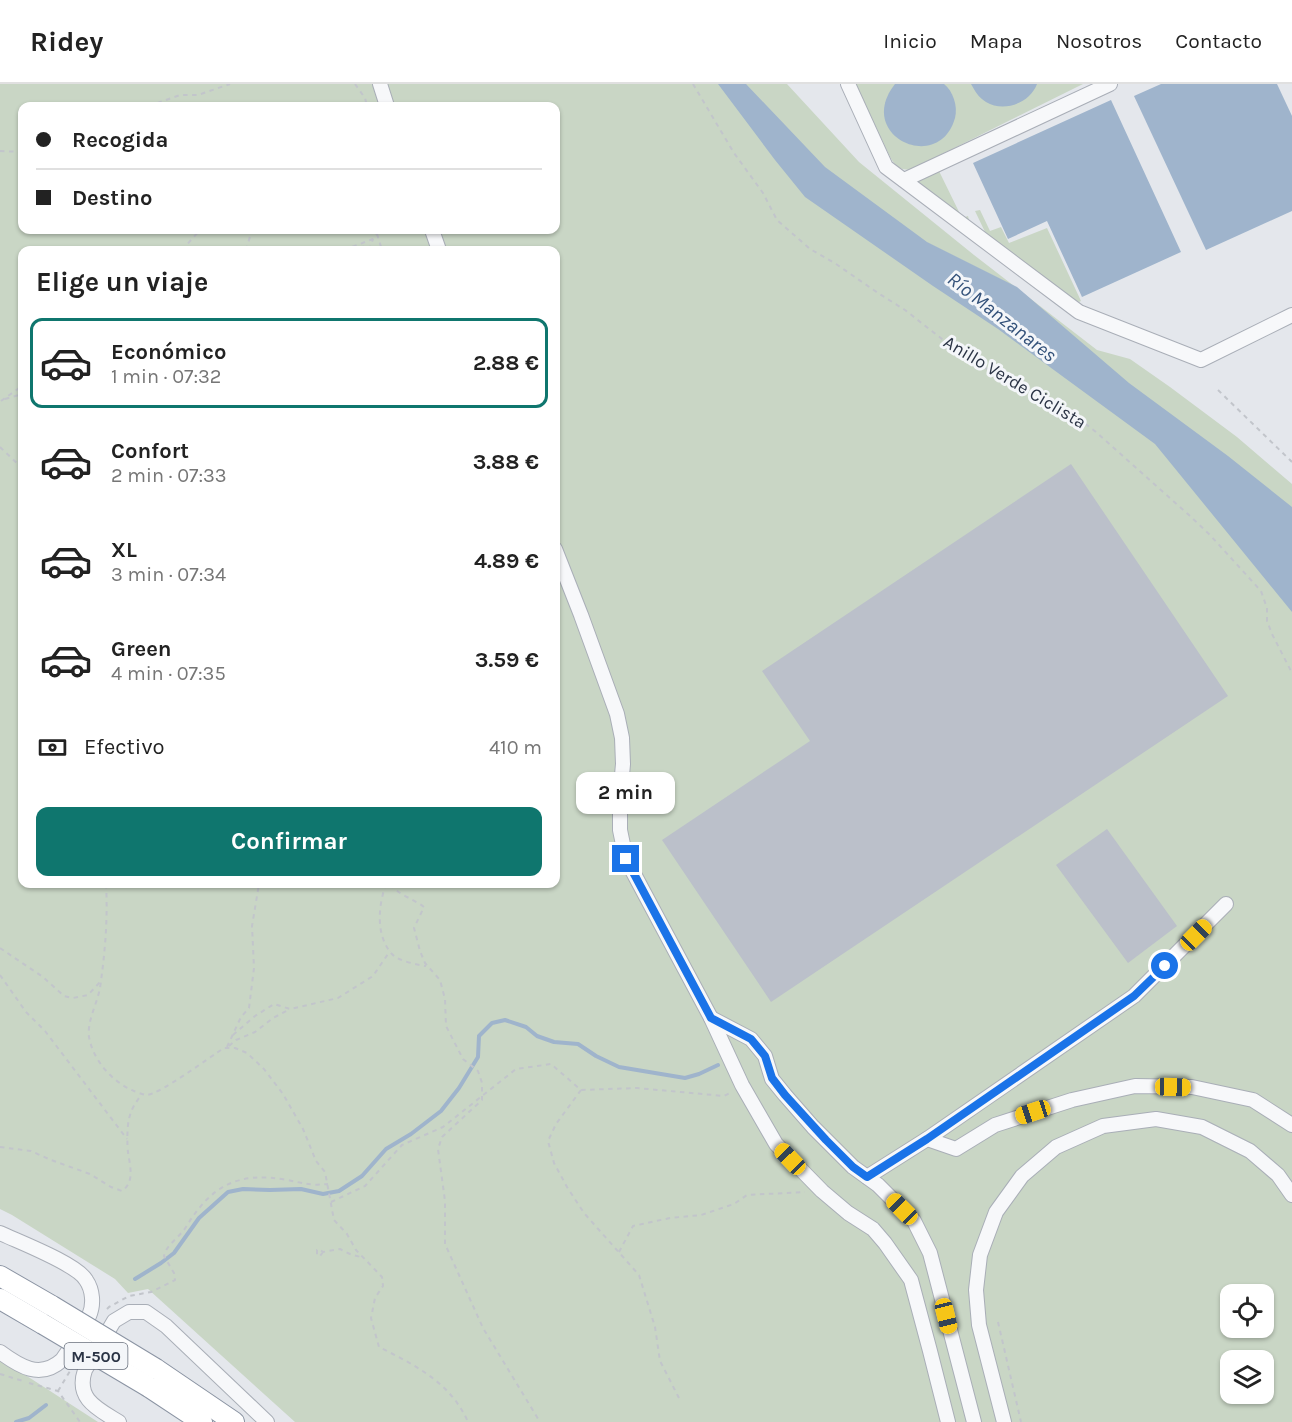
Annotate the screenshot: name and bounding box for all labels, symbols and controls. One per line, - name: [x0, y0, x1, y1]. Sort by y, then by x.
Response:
- text: Ridey: [30, 25, 103, 58]
- text: Inicio: [883, 29, 937, 53]
- text: Mapa: [970, 29, 1023, 53]
- text: Nosotros: [1056, 29, 1142, 53]
- text: Contacto: [1175, 29, 1262, 53]
- text: Recogida: [72, 127, 168, 153]
- text: Destino: [72, 185, 152, 211]
- text: Elige un viaje: [36, 266, 208, 298]
- water label: Río Manzanares: [943, 267, 1061, 367]
- street label: Anillo Verde Ciclista: [940, 331, 1090, 433]
- icon: car: [39, 336, 93, 390]
- text: Económico: [111, 339, 226, 365]
- text: 2.88 €: [473, 350, 539, 376]
- text: 1 min · 07:32: [111, 365, 221, 388]
- icon: car: [39, 435, 93, 489]
- text: Confort: [111, 438, 189, 464]
- text: 3.88 €: [473, 449, 539, 475]
- text: 2 min · 07:33: [111, 464, 227, 487]
- icon: car: [39, 534, 93, 588]
- text: XL: [111, 537, 137, 563]
- text: 4.89 €: [474, 548, 539, 574]
- text: 3 min · 07:34: [111, 563, 226, 586]
- icon: car: [39, 633, 93, 687]
- text: Green: [111, 636, 172, 662]
- text: 3.59 €: [475, 647, 539, 673]
- text: 4 min · 07:35: [111, 662, 226, 685]
- icon: cash: [36, 731, 69, 764]
- text: Efectivo: [84, 734, 164, 760]
- text: 410 m: [489, 736, 542, 759]
- callout: 2 min: [576, 772, 676, 814]
- text: 2 min: [598, 781, 653, 804]
- button: Confirmar: [36, 807, 542, 876]
- route end: [612, 845, 639, 872]
- car: [1177, 916, 1215, 954]
- route start: [1151, 952, 1178, 979]
- car: [1155, 1078, 1191, 1096]
- car: [1013, 1098, 1053, 1126]
- car: [771, 1140, 809, 1178]
- car: [883, 1190, 921, 1228]
- map controls: [1220, 1284, 1274, 1404]
- button: locate: [1220, 1284, 1274, 1338]
- car: [933, 1296, 959, 1336]
- road number: M-500: [64, 1343, 128, 1369]
- button: layers: [1220, 1350, 1274, 1404]

